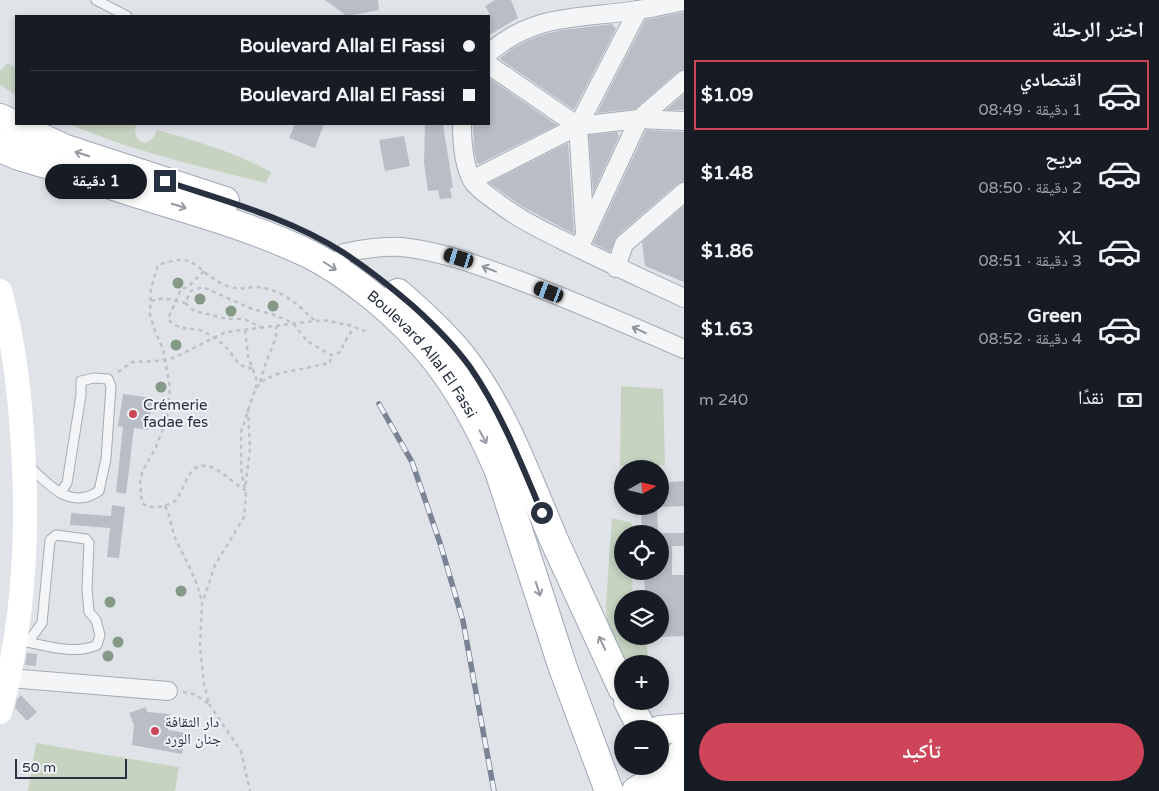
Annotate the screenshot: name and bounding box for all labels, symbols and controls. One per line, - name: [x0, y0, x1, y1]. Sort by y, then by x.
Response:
- text: اختر الرحلة: [1052, 17, 1144, 43]
- text: Boulevard Allal El Fassi: [239, 35, 445, 57]
- text: اقتصادي: [1020, 69, 1082, 91]
- icon: car: [1097, 73, 1142, 118]
- text: Boulevard Allal El Fassi: [239, 84, 445, 106]
- text: $1.09: [701, 84, 753, 106]
- text: 1 دقيقة · 08:49: [978, 100, 1082, 120]
- text: مريح: [1045, 147, 1082, 169]
- one-way arrow: [74, 149, 90, 159]
- icon: car: [1097, 151, 1142, 196]
- text: $1.48: [701, 162, 753, 184]
- callout: 1 دقيقة: [45, 164, 148, 198]
- route end: [154, 170, 176, 192]
- text: 1 دقيقة: [72, 171, 120, 191]
- text: 2 دقيقة · 08:50: [978, 178, 1082, 198]
- one-way arrow: [171, 202, 187, 212]
- text: XL: [1058, 227, 1082, 249]
- icon: car: [1097, 229, 1142, 274]
- text: $1.86: [701, 240, 753, 262]
- car: [442, 246, 475, 270]
- text: 3 دقيقة · 08:51: [978, 251, 1082, 271]
- one-way arrow: [322, 261, 336, 271]
- one-way arrow: [482, 264, 497, 273]
- car: [532, 280, 565, 304]
- street label: Boulevard Allal El Fassi: [363, 286, 481, 421]
- text: Green: [1028, 305, 1082, 327]
- icon: car: [1097, 307, 1142, 352]
- text: $1.63: [701, 318, 753, 340]
- one-way arrow: [632, 324, 647, 334]
- text: 4 دقيقة · 08:52: [978, 329, 1082, 349]
- icon: cash: [1116, 386, 1144, 414]
- text: نقدًا: [1078, 387, 1104, 409]
- text: 240 m: [699, 390, 748, 410]
- place label: Crémerie fadae fes: [143, 396, 208, 431]
- marker: Crémerie fadae fes: [127, 408, 139, 420]
- one-way arrow: [478, 429, 488, 444]
- north arrow: [614, 460, 669, 515]
- map controls: [614, 460, 669, 775]
- route start: [531, 502, 553, 524]
- button: locate: [614, 525, 669, 580]
- one-way arrow: [534, 581, 543, 597]
- button: layers: [614, 590, 669, 645]
- one-way arrow: [596, 636, 606, 651]
- button: +: [614, 655, 669, 710]
- place label: دار الثقافة جنان الورد: [165, 713, 222, 749]
- button: −: [614, 720, 669, 775]
- button: تأكيد: [699, 723, 1144, 781]
- marker: دار الثقافة جنان الورد: [149, 725, 161, 737]
- scale bar: [15, 756, 128, 779]
- text: 50 m: [22, 759, 56, 776]

